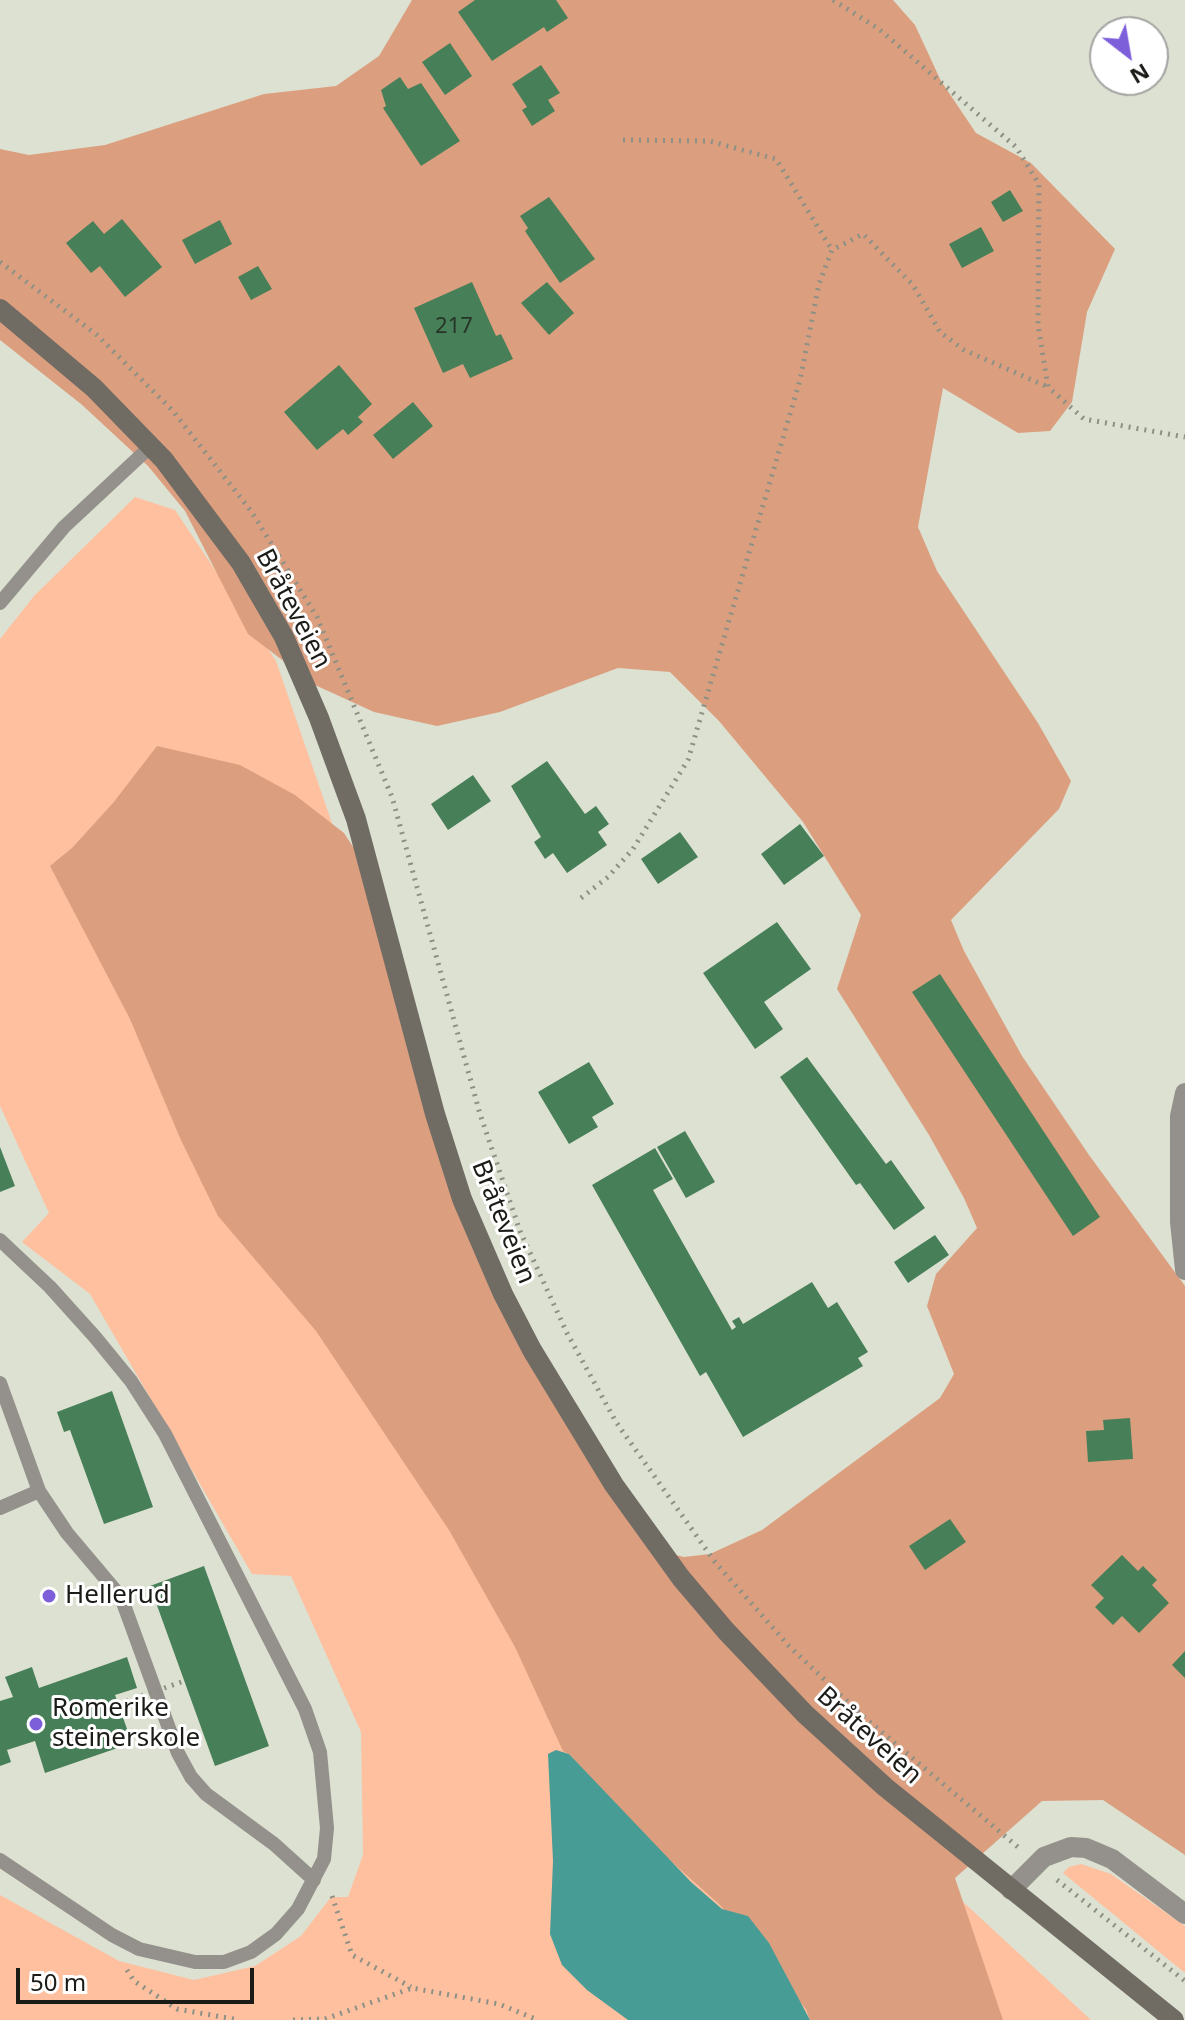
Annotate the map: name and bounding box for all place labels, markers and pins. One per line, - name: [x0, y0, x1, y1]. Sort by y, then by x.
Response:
- place label: Hellerud: [65, 1580, 170, 1612]
- marker: Hellerud: [40, 1587, 58, 1605]
- place label: Romerike steinerskole: [52, 1693, 200, 1754]
- marker: Romerike steinerskole: [27, 1715, 45, 1733]

